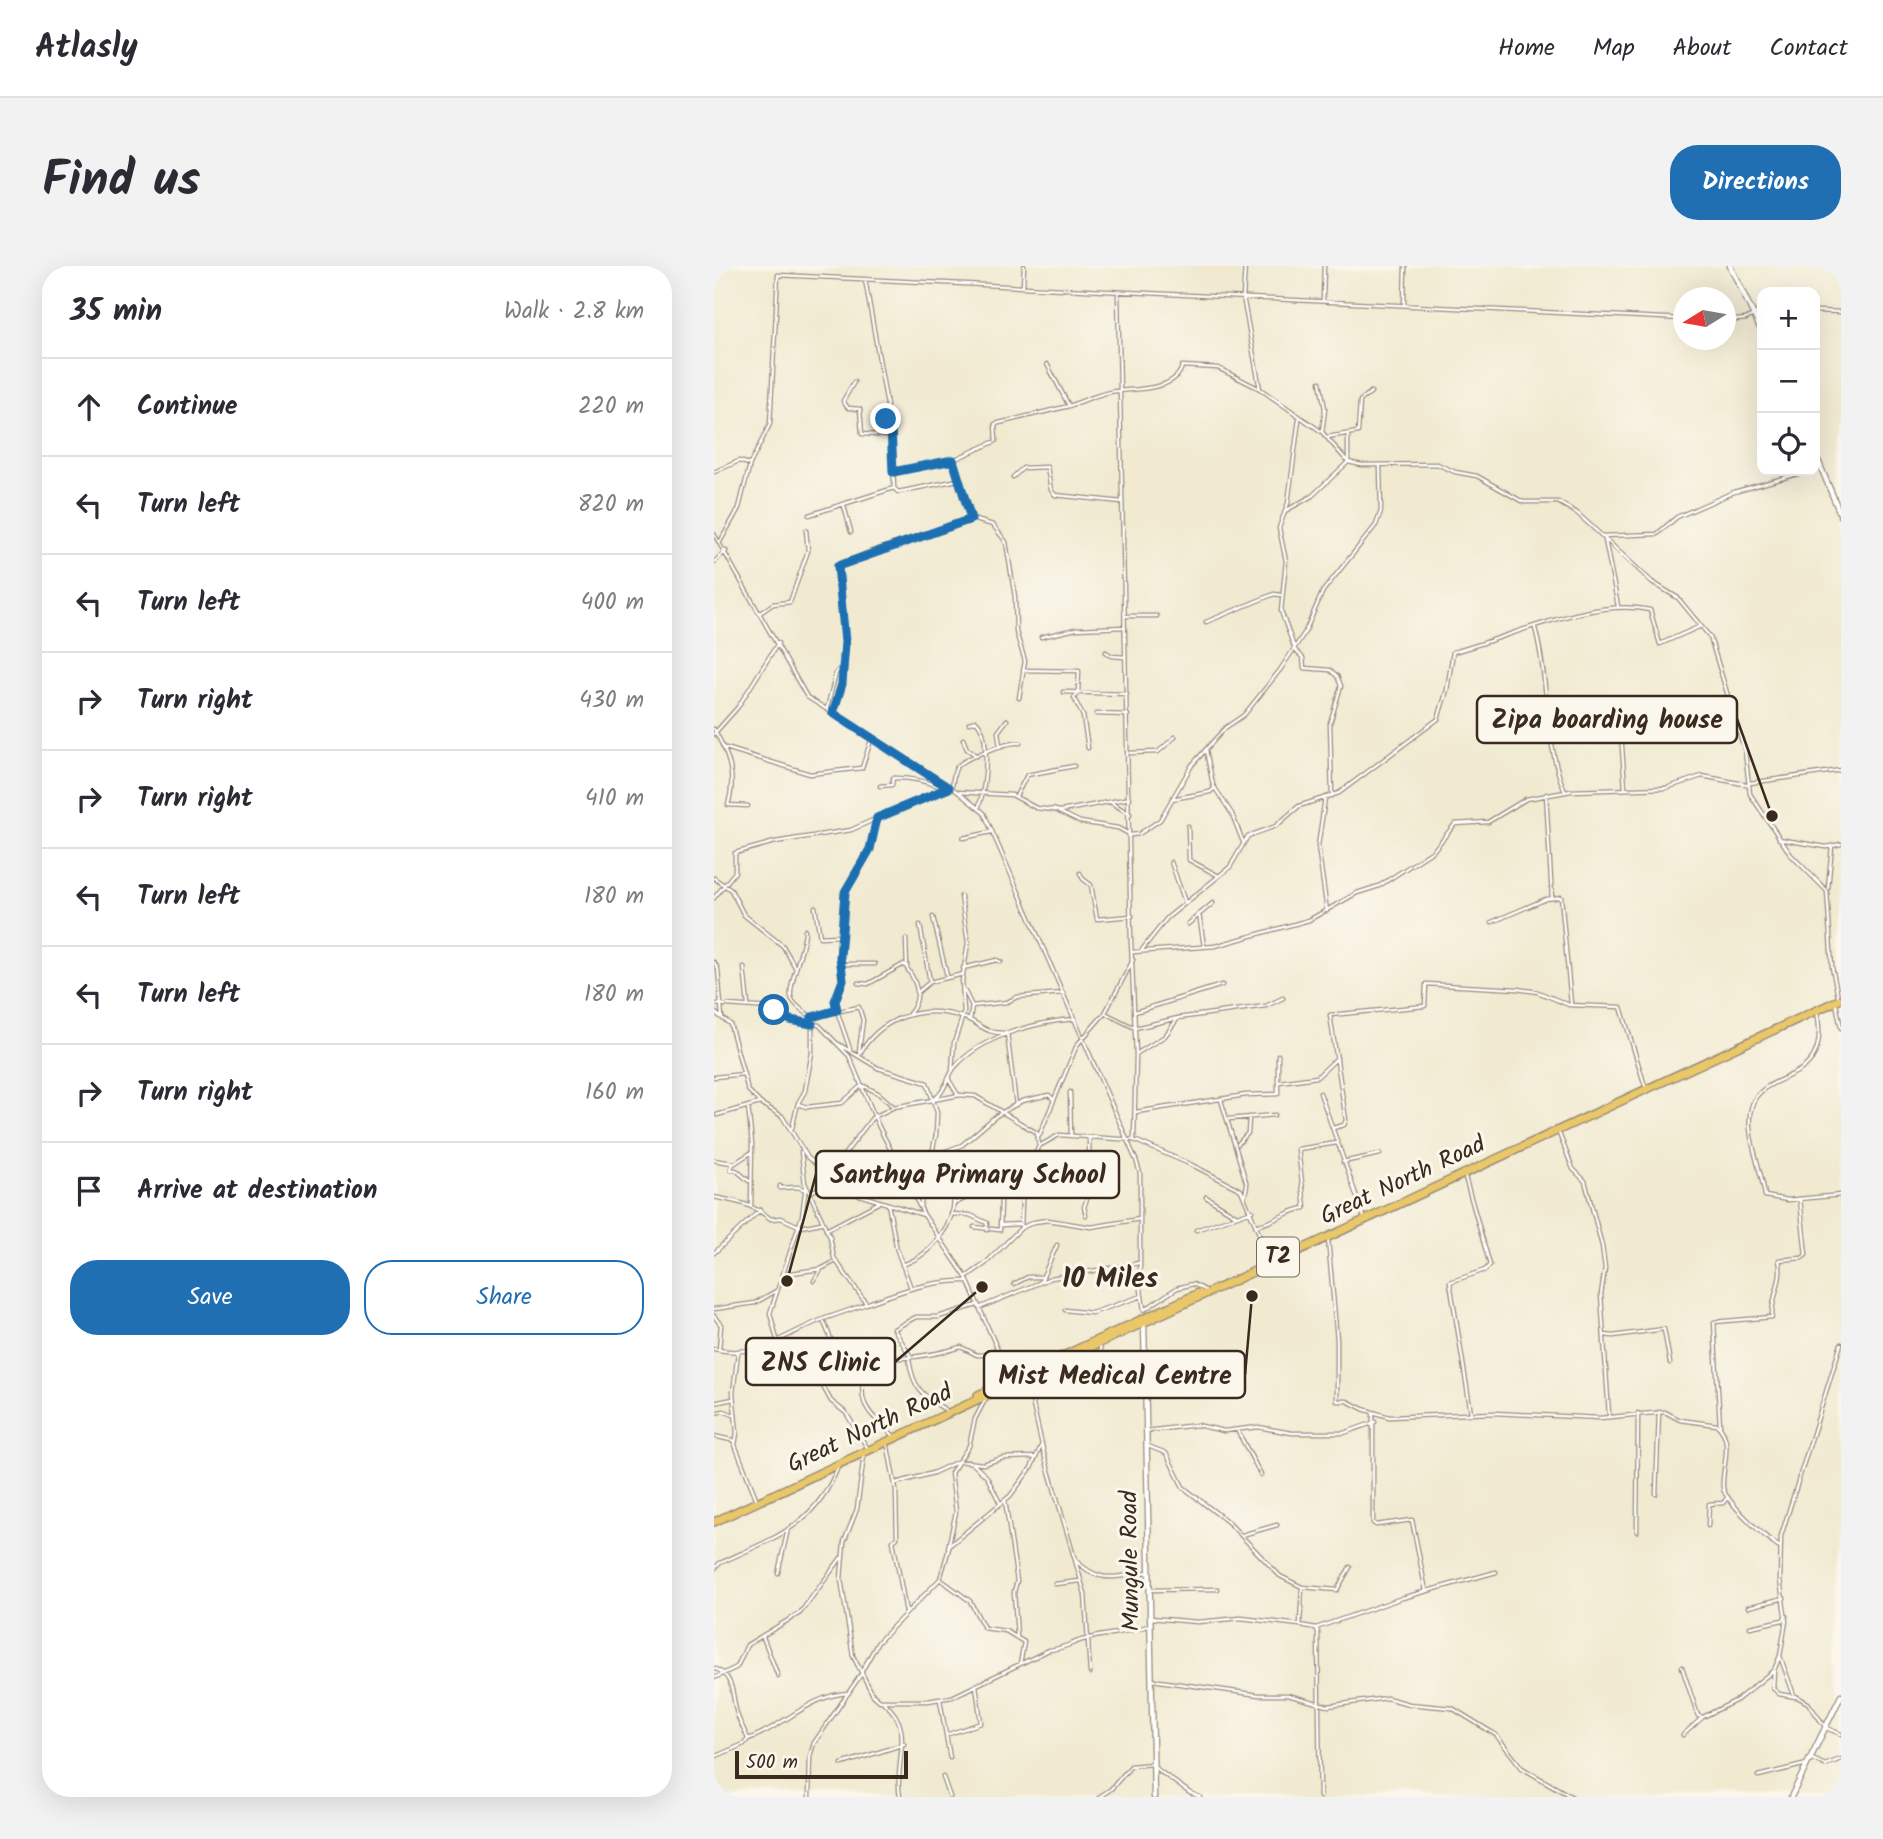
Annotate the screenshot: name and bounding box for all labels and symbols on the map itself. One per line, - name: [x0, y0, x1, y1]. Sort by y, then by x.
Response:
- north arrow: [1673, 287, 1736, 350]
- route end: [870, 403, 901, 434]
- callout: Zipa boarding house: [1477, 696, 1737, 743]
- text: Zipa boarding house: [1491, 700, 1723, 742]
- route start: [758, 994, 789, 1025]
- street label: Great North Road: [1314, 1125, 1493, 1236]
- callout: Santhya Primary School: [816, 1151, 1119, 1198]
- text: Santhya Primary School: [830, 1155, 1106, 1197]
- road number: T2: [1257, 1238, 1299, 1276]
- district label: 10 Miles: [1062, 1257, 1158, 1302]
- callout: ZNS Clinic: [746, 1338, 895, 1385]
- text: ZNS Clinic: [760, 1343, 882, 1385]
- callout: Mist Medical Centre: [984, 1351, 1245, 1398]
- text: Mist Medical Centre: [998, 1356, 1232, 1398]
- street label: Great North Road: [781, 1373, 960, 1484]
- street label: Mungule Road: [1110, 1489, 1152, 1632]
- scale bar: [735, 1748, 908, 1780]

